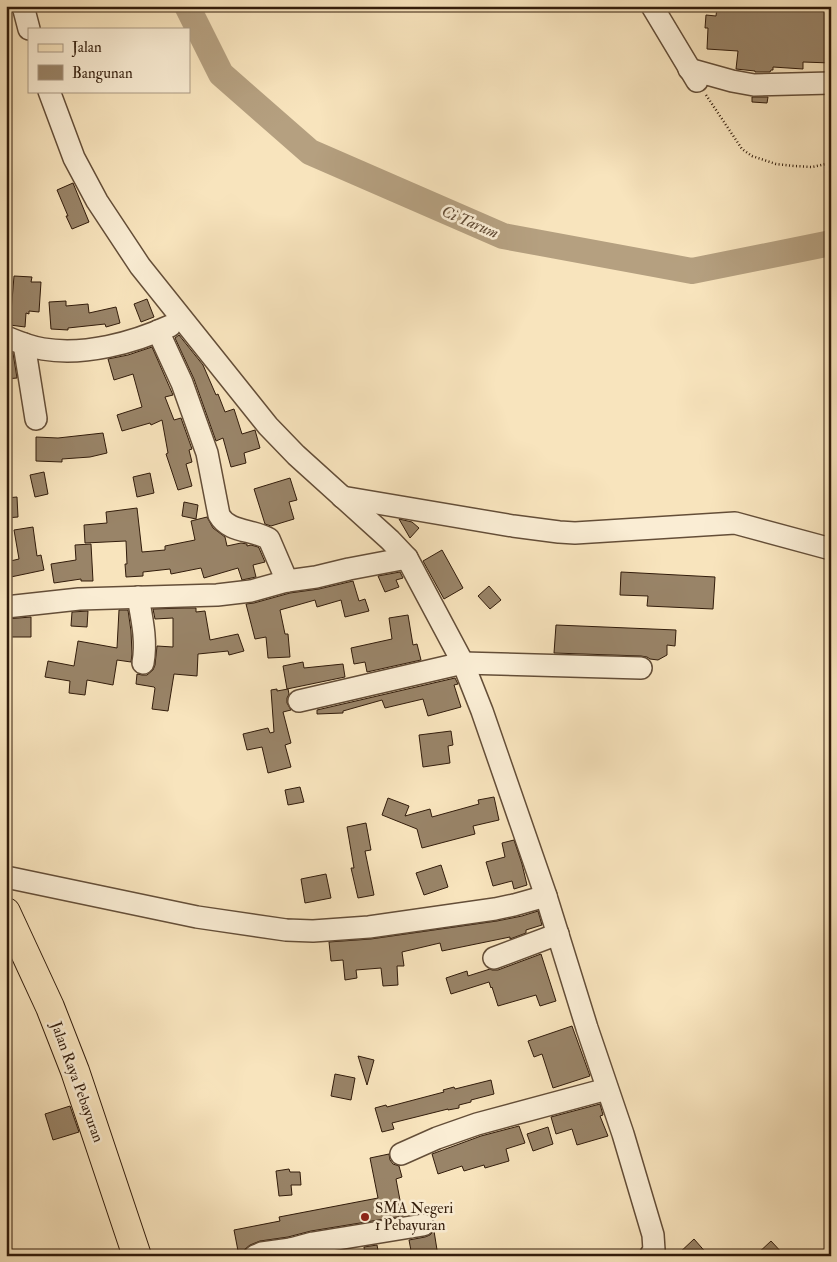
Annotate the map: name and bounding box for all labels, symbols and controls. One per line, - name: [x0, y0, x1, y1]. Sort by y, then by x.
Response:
- legend: [28, 28, 190, 92]
- text: Jalan: [71, 38, 102, 58]
- text: Bangunan: [72, 64, 133, 83]
- water label: Ci Tarum: [439, 201, 502, 243]
- street label: Jalan Raya Pebayuran: [45, 1018, 108, 1146]
- place label: SMA Negeri 1 Pebayuran: [375, 1199, 453, 1235]
- marker: SMA Negeri 1 Pebayuran: [359, 1211, 371, 1223]

